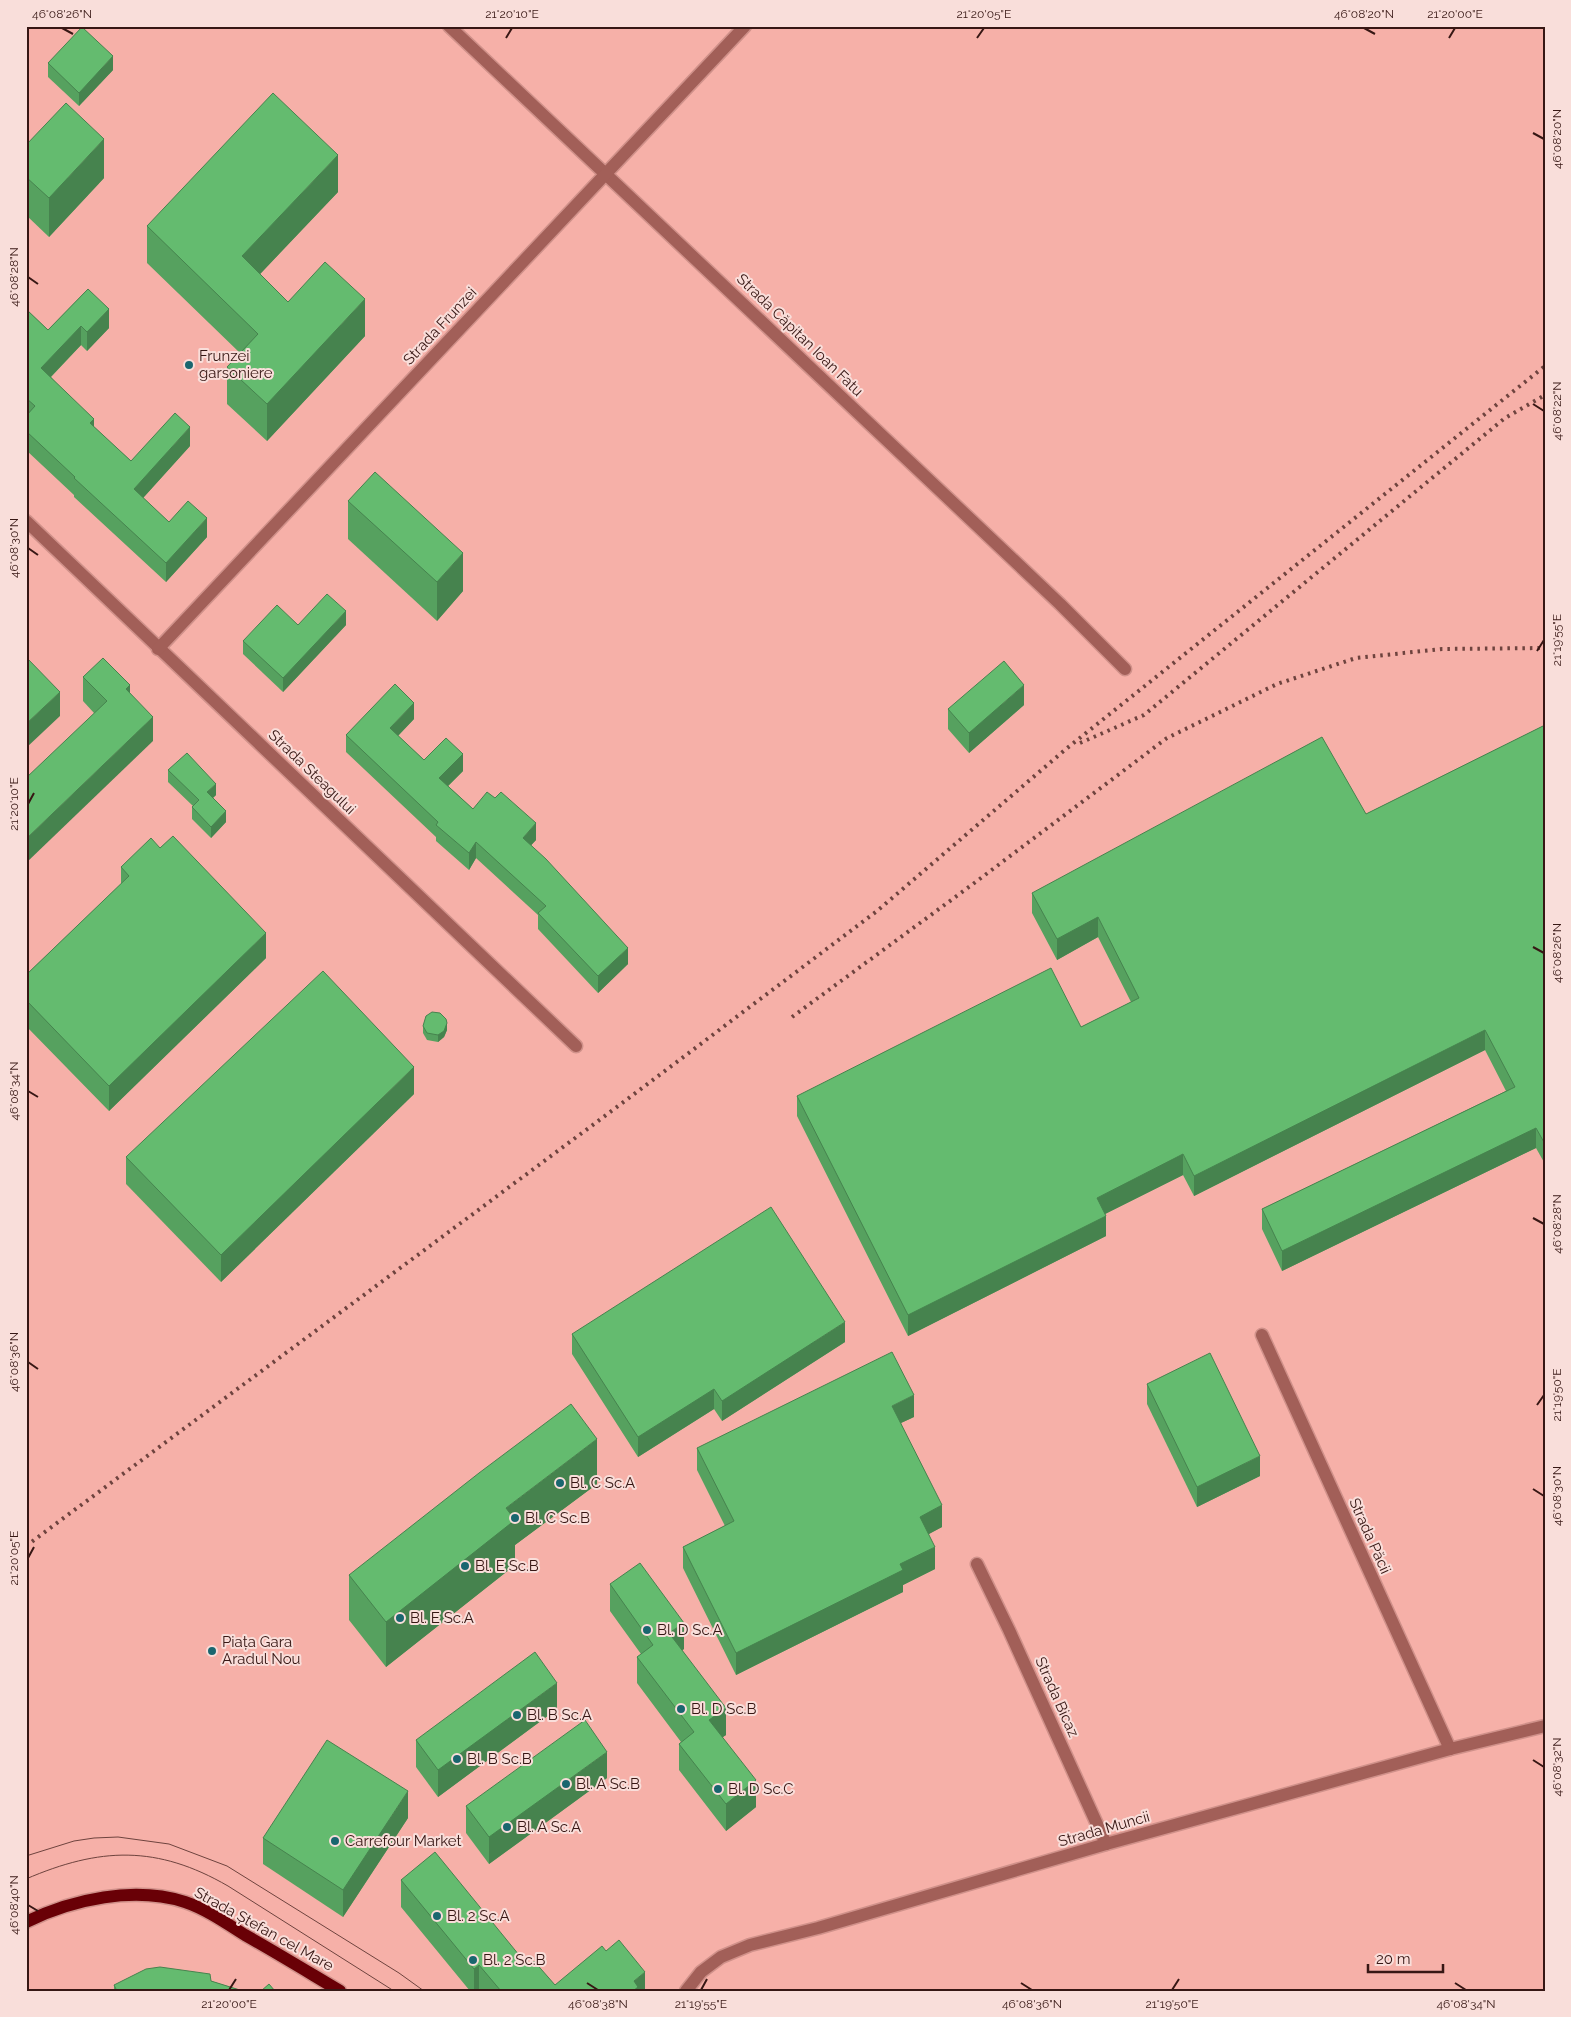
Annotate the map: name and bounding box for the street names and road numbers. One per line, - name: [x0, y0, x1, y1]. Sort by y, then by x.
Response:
- street label: Strada Căpitan Ioan Fatu: [733, 270, 867, 400]
- street label: Strada Frunzei: [400, 284, 480, 368]
- street label: Strada Steagului: [265, 726, 359, 818]
- street label: Strada Păcii: [1345, 1495, 1395, 1577]
- street label: Strada Bicaz: [1031, 1654, 1083, 1740]
- street label: Strada Muncii: [1056, 1807, 1152, 1851]
- street label: Strada Ștefan cel Mare: [191, 1883, 337, 1975]

